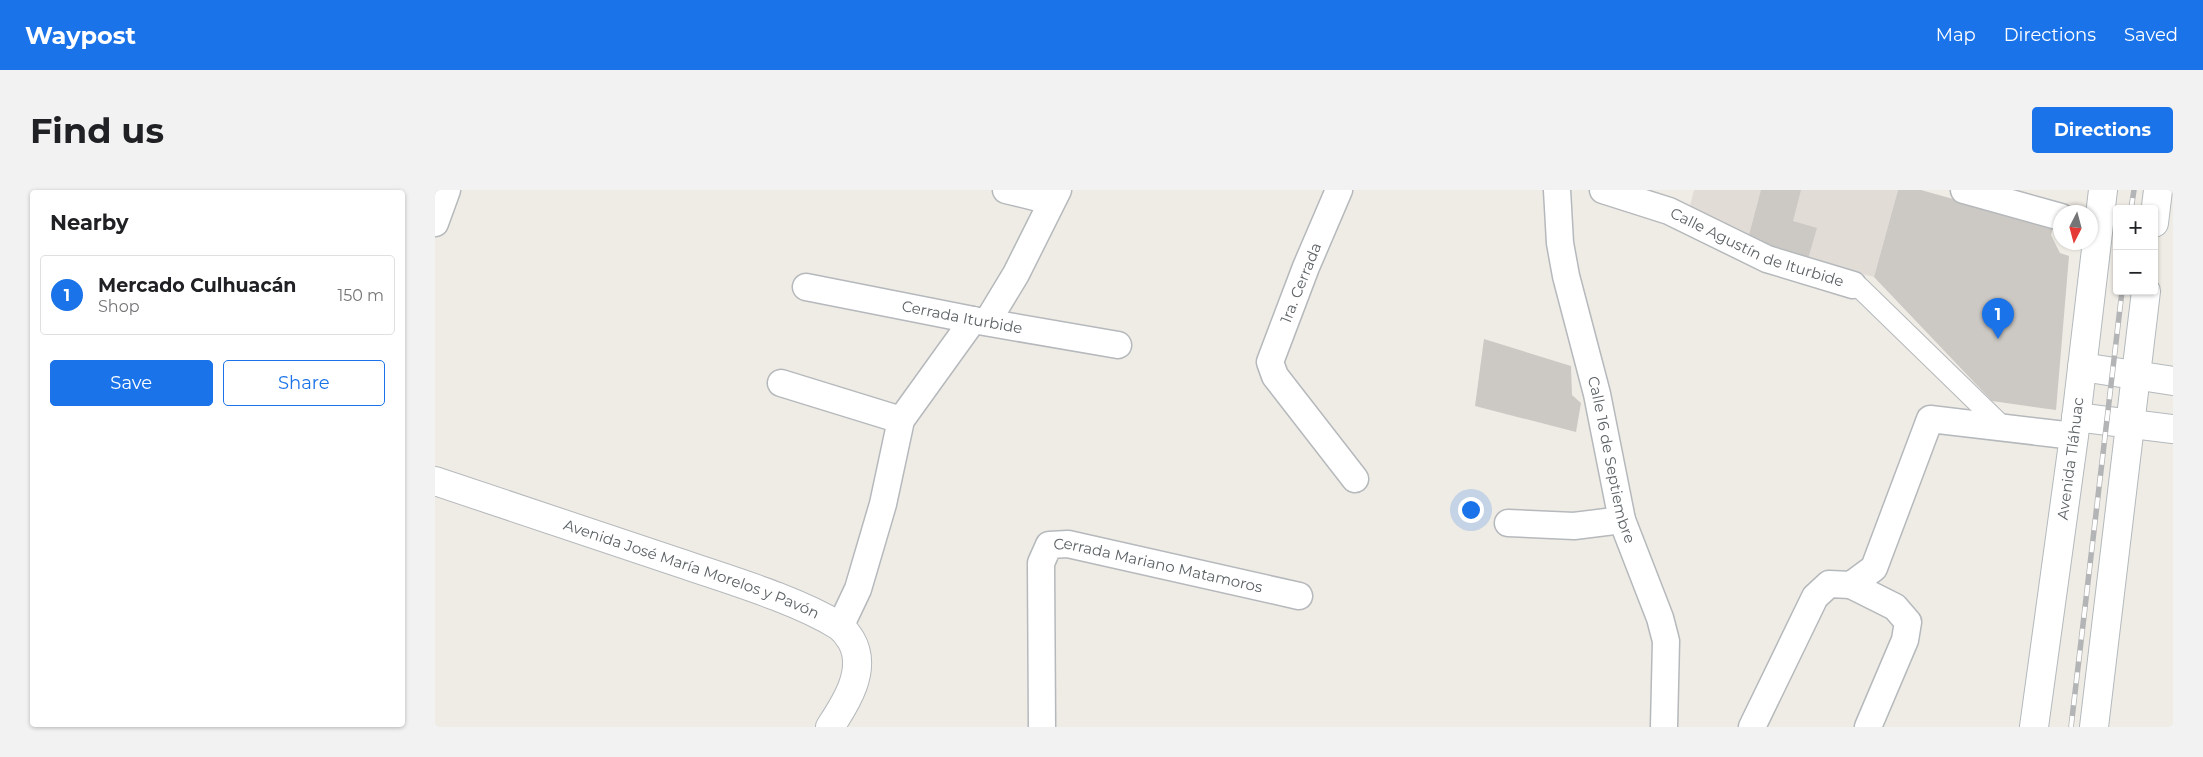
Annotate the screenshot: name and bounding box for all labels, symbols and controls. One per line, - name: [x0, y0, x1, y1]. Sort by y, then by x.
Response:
- text: Waypost: [25, 21, 136, 50]
- text: Map: [1936, 24, 1976, 46]
- text: Directions: [2004, 24, 2096, 46]
- text: Saved: [2124, 24, 2178, 46]
- button: Directions: [2032, 107, 2173, 153]
- text: Find us: [30, 109, 164, 152]
- street label: Calle Agustín de Iturbide: [1667, 203, 1846, 291]
- north arrow: [2053, 205, 2098, 250]
- map controls: [2113, 205, 2158, 295]
- button: +: [2113, 205, 2158, 250]
- text: Nearby: [50, 210, 129, 235]
- street label: 1ra. Cerrada: [1276, 240, 1325, 326]
- button: −: [2113, 250, 2158, 295]
- text: Mercado Culhuacán: [98, 274, 297, 297]
- text: 1: [64, 286, 70, 305]
- text: 150 m: [337, 286, 384, 305]
- street label: Cerrada Iturbide: [900, 296, 1024, 337]
- text: Shop: [98, 297, 140, 316]
- pin: 1: [1982, 298, 2014, 339]
- button: Save: [50, 360, 213, 406]
- button: Share: [223, 360, 385, 406]
- street label: Calle 16 de Septiembre: [1584, 374, 1640, 546]
- street label: Avenida Tláhuac: [2053, 396, 2088, 521]
- your location: [1458, 497, 1484, 523]
- street label: Avenida José María Morelos y Pavón: [561, 515, 823, 623]
- street label: Cerrada Mariano Matamoros: [1053, 533, 1264, 597]

